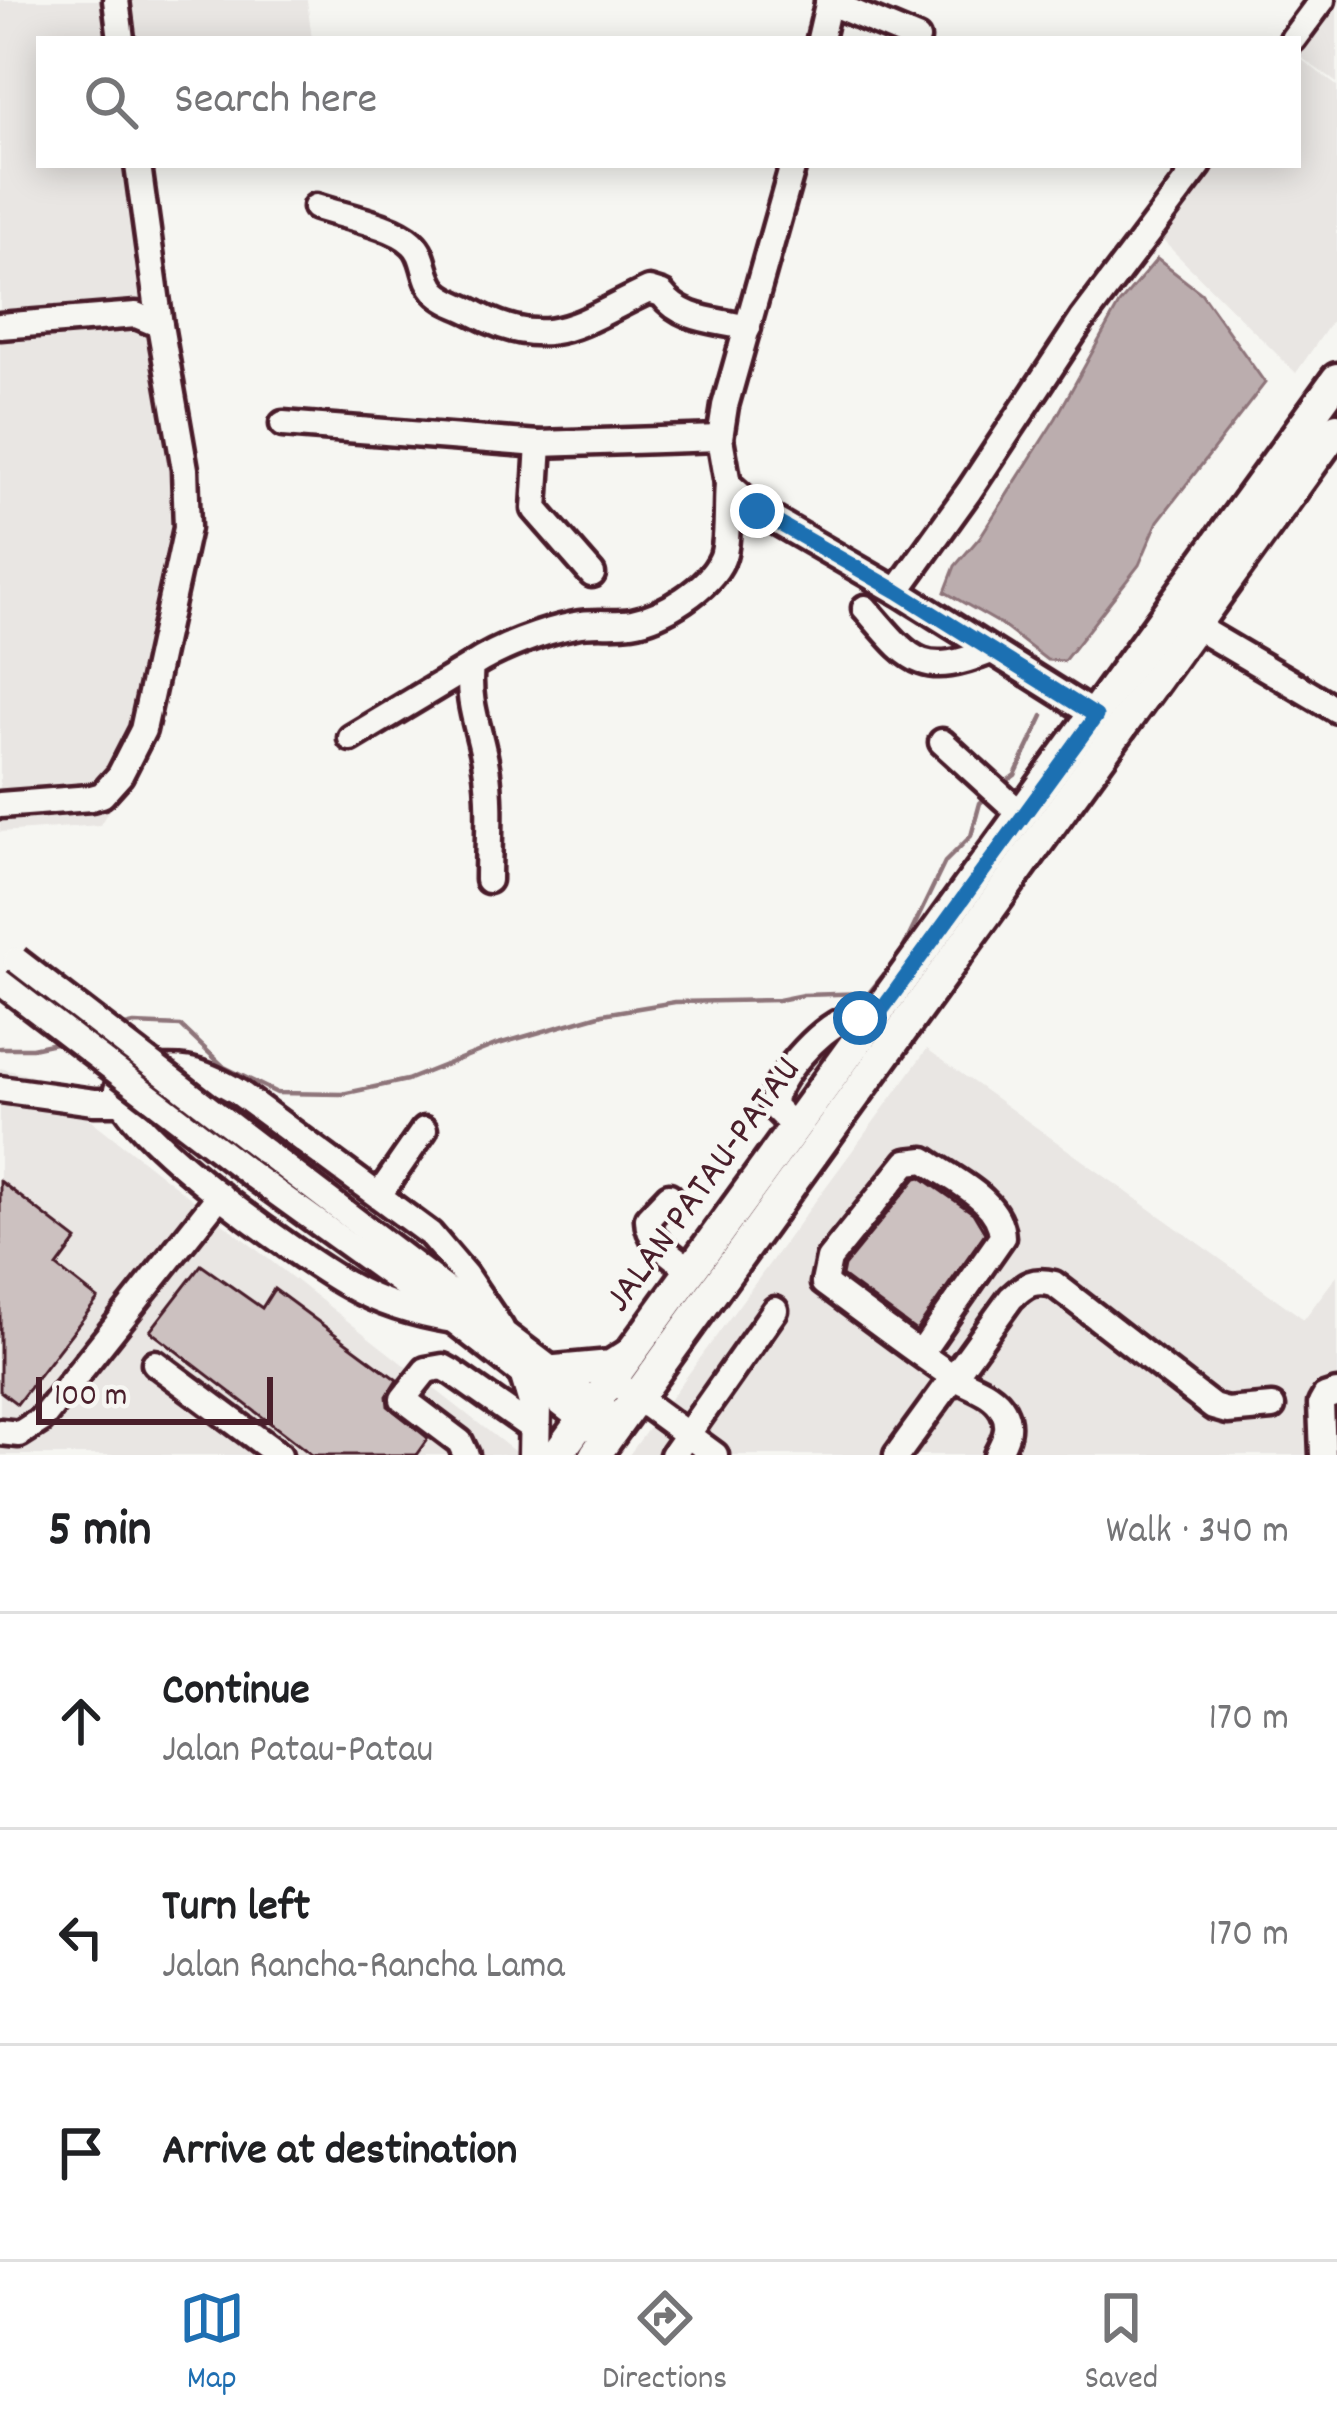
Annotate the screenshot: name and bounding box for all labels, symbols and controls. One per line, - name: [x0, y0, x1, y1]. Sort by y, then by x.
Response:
- search box: [36, 36, 1301, 168]
- icon: search: [78, 69, 144, 135]
- text: Search here: [174, 70, 377, 134]
- route end: [730, 484, 784, 538]
- route start: [833, 991, 887, 1045]
- street label: JALAN PATAU-PATAU: [594, 1047, 816, 1325]
- scale bar: [36, 1371, 273, 1424]
- text: 100 m: [54, 1374, 127, 1421]
- text: 5 min: [48, 1497, 151, 1569]
- text: Walk · 340 m: [1106, 1506, 1289, 1561]
- text: Continue: [162, 1661, 310, 1725]
- icon: ahead: [48, 1688, 114, 1754]
- text: 170 m: [1209, 1693, 1289, 1748]
- text: Jalan Patau-Patau: [162, 1725, 433, 1780]
- text: Turn left: [162, 1877, 310, 1941]
- icon: left: [48, 1904, 114, 1970]
- text: 170 m: [1209, 1909, 1289, 1964]
- text: Jalan Rancha-Rancha Lama: [162, 1941, 565, 1996]
- icon: arrive: [48, 2120, 114, 2186]
- text: Arrive at destination: [162, 2121, 517, 2185]
- tab: Map: [179, 2285, 245, 2404]
- tab: Directions: [602, 2285, 727, 2404]
- tab: Saved: [1085, 2285, 1158, 2404]

